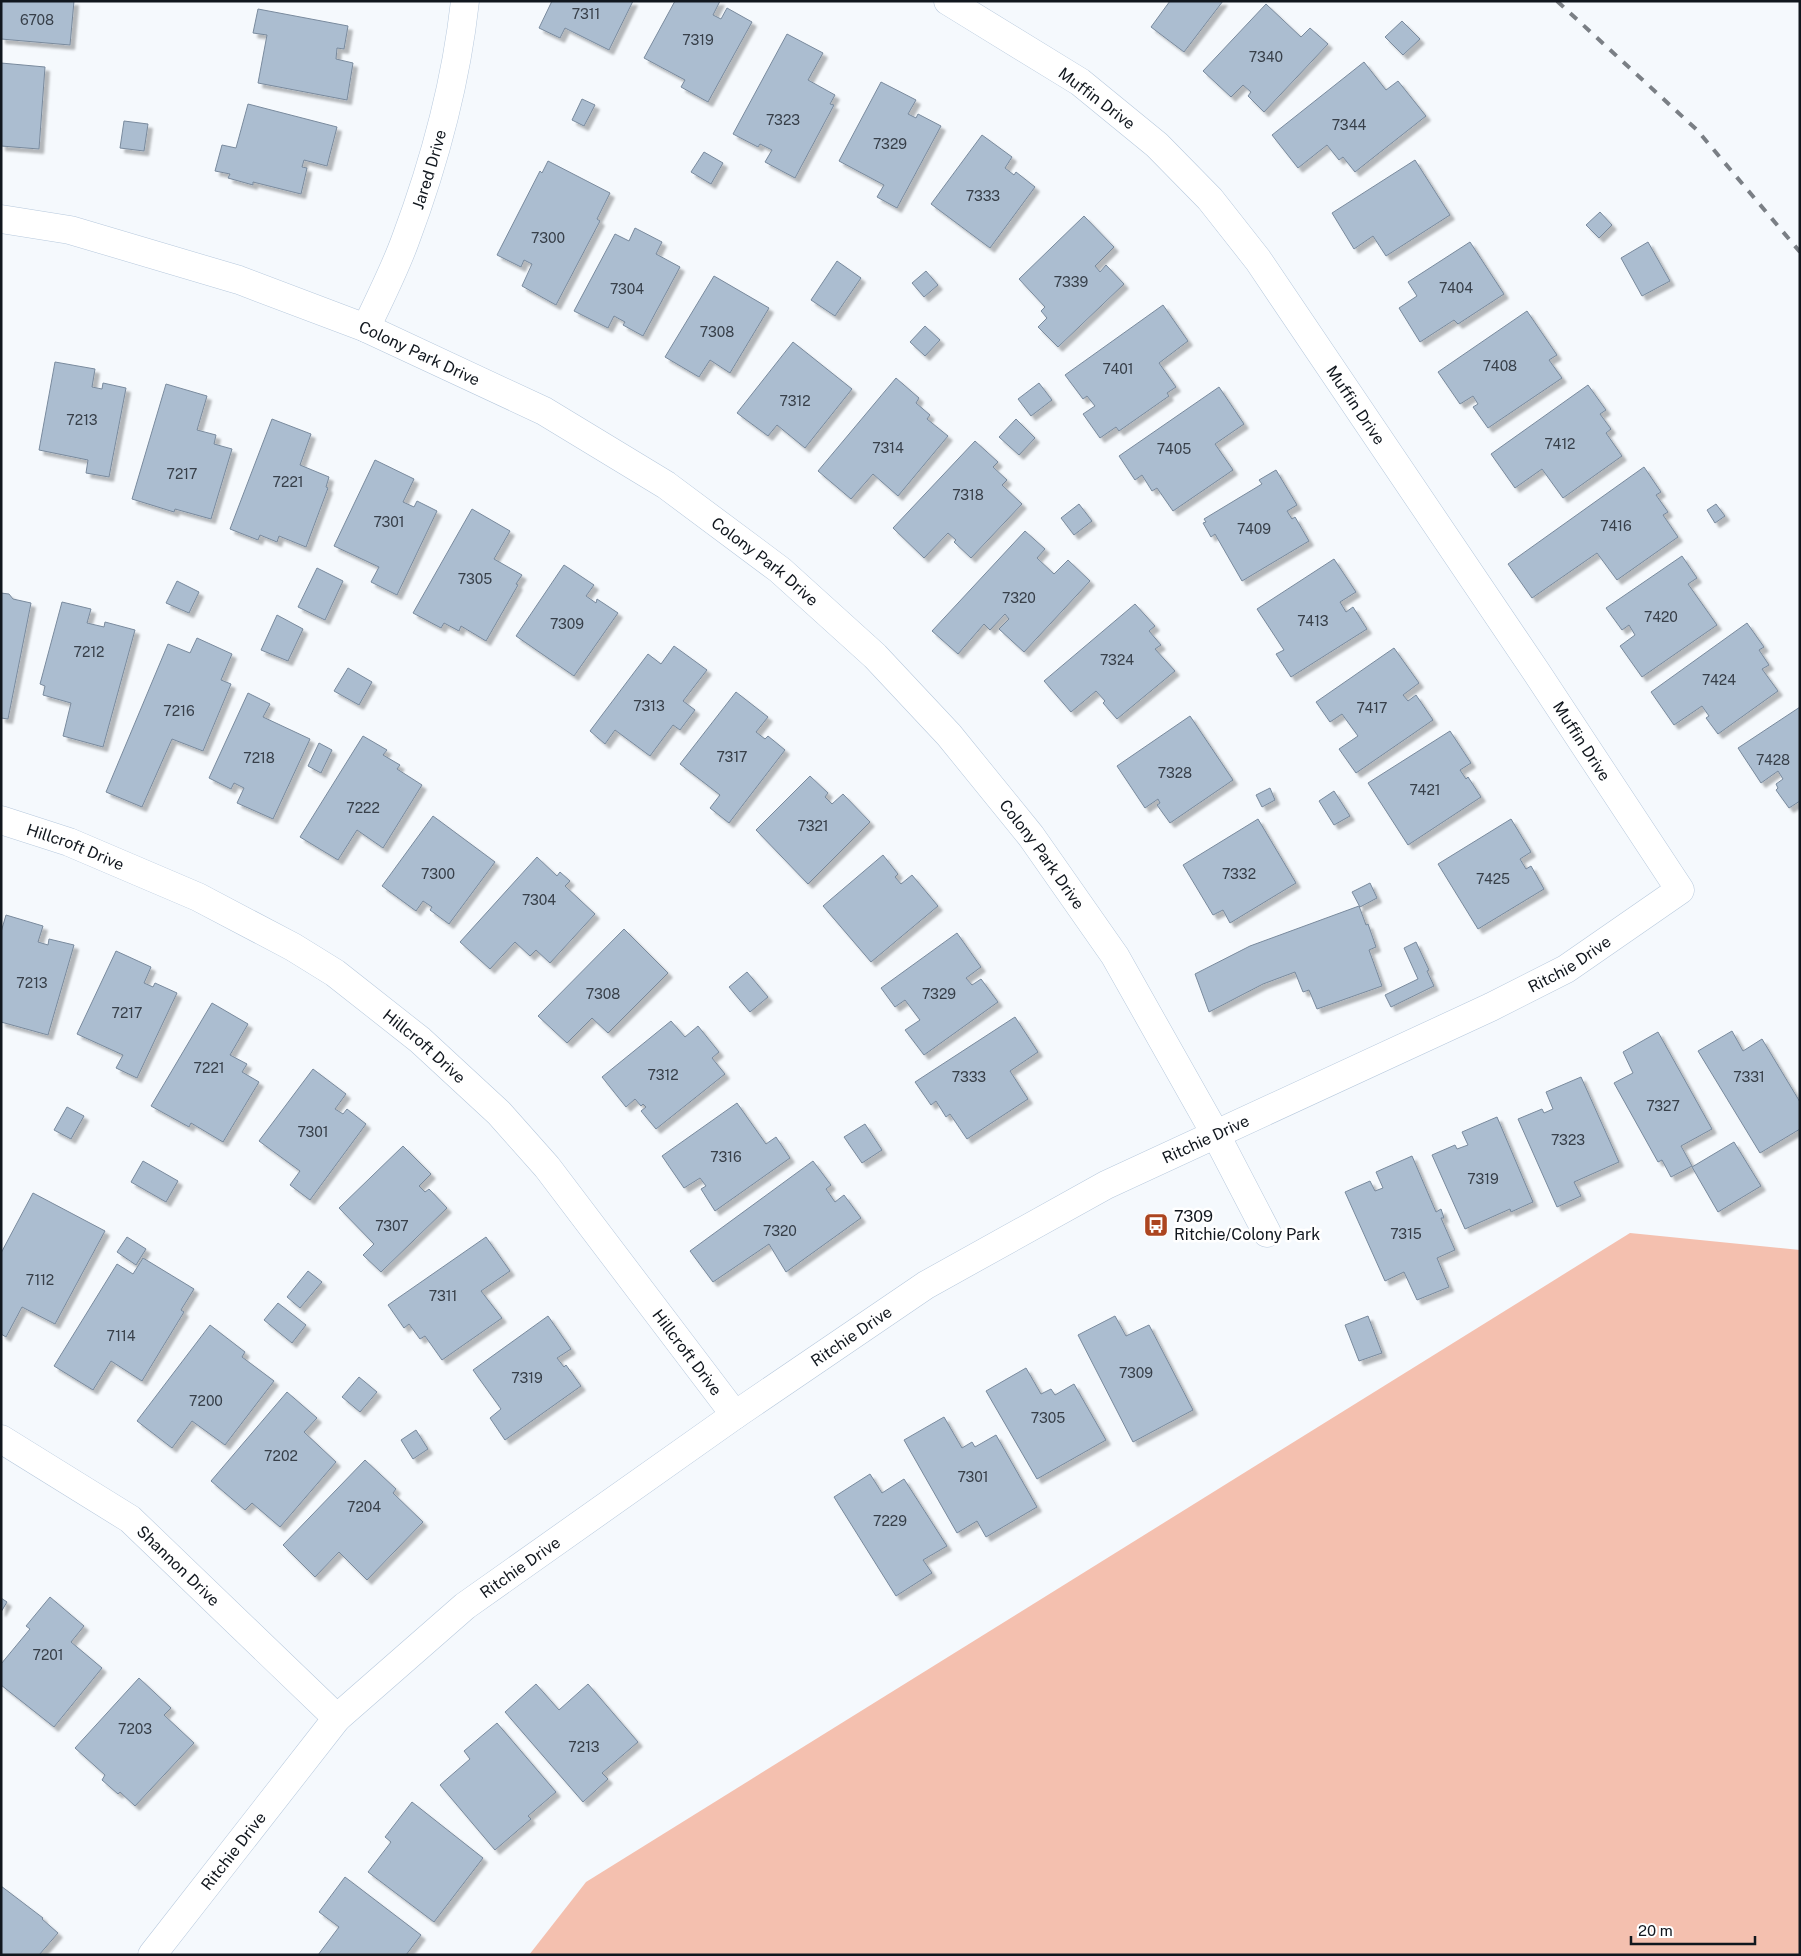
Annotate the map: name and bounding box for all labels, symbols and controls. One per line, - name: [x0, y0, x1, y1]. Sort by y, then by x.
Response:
- house number: 7311: [572, 6, 600, 22]
- house number: 6708: [20, 12, 54, 28]
- house number: 7319: [682, 32, 714, 48]
- house number: 7340: [1249, 49, 1283, 65]
- street label: Muffin Drive: [1055, 63, 1139, 133]
- house number: 7323: [766, 112, 800, 128]
- house number: 7344: [1332, 117, 1366, 133]
- street label: Jared Drive: [408, 128, 450, 212]
- house number: 7329: [873, 136, 907, 152]
- house number: 7333: [966, 188, 1000, 204]
- house number: 7300: [531, 230, 565, 246]
- house number: 7339: [1054, 274, 1088, 290]
- house number: 7404: [1439, 280, 1473, 296]
- house number: 7304: [610, 281, 644, 297]
- street label: Colony Park Drive: [356, 317, 483, 390]
- house number: 7308: [700, 324, 734, 340]
- house number: 7408: [1483, 358, 1517, 374]
- house number: 7401: [1102, 361, 1134, 377]
- street label: Muffin Drive: [1322, 362, 1389, 448]
- house number: 7312: [780, 393, 811, 409]
- house number: 7213: [66, 412, 98, 428]
- house number: 7412: [1545, 436, 1575, 452]
- house number: 7314: [872, 440, 904, 456]
- house number: 7405: [1157, 441, 1191, 457]
- house number: 7217: [167, 466, 197, 482]
- house number: 7221: [273, 474, 303, 490]
- house number: 7318: [952, 487, 984, 503]
- street label: Colony Park Drive: [708, 513, 822, 610]
- house number: 7301: [373, 514, 405, 530]
- house number: 7416: [1600, 518, 1632, 534]
- house number: 7409: [1237, 521, 1271, 537]
- house number: 7305: [458, 571, 492, 587]
- house number: 7320: [1002, 590, 1036, 606]
- house number: 7420: [1644, 609, 1678, 625]
- house number: 7413: [1297, 613, 1329, 629]
- house number: 7309: [550, 616, 584, 632]
- house number: 7212: [74, 644, 104, 660]
- house number: 7324: [1100, 652, 1134, 668]
- house number: 7424: [1702, 672, 1736, 688]
- house number: 7313: [633, 698, 665, 714]
- street label: Muffin Drive: [1549, 698, 1614, 785]
- house number: 7417: [1357, 700, 1387, 716]
- house number: 7216: [163, 703, 195, 719]
- house number: 7317: [716, 749, 748, 765]
- house number: 7218: [243, 750, 275, 766]
- house number: 7428: [1756, 752, 1790, 768]
- house number: 7328: [1158, 765, 1192, 781]
- house number: 7421: [1410, 782, 1440, 798]
- street label: Colony Park Drive: [995, 796, 1088, 913]
- house number: 7222: [346, 800, 380, 816]
- house number: 7321: [798, 818, 829, 834]
- street label: Hillcroft Drive: [24, 820, 127, 874]
- house number: 7300: [421, 866, 455, 882]
- house number: 7332: [1222, 866, 1256, 882]
- house number: 7425: [1476, 871, 1510, 887]
- house number: 7304: [522, 892, 556, 908]
- street label: Ritchie Drive: [1525, 932, 1615, 997]
- house number: 7213: [16, 975, 48, 991]
- house number: 7308: [586, 986, 620, 1002]
- house number: 7329: [922, 986, 956, 1002]
- house number: 7217: [112, 1005, 142, 1021]
- street label: Hillcroft Drive: [379, 1006, 469, 1087]
- house number: 7221: [194, 1060, 224, 1076]
- house number: 7312: [648, 1067, 679, 1083]
- house number: 7333: [952, 1069, 986, 1085]
- house number: 7331: [1733, 1069, 1765, 1085]
- house number: 7327: [1646, 1098, 1680, 1114]
- street label: Ritchie Drive: [1159, 1111, 1252, 1168]
- house number: 7301: [297, 1124, 329, 1140]
- house number: 7323: [1551, 1132, 1585, 1148]
- house number: 7316: [710, 1149, 742, 1165]
- house number: 7319: [1467, 1171, 1499, 1187]
- place label: 7309 Ritchie/Colony Park: [1174, 1207, 1320, 1244]
- bus stop icon: 7309 Ritchie/Colony Park: [1143, 1212, 1169, 1238]
- house number: 7307: [375, 1218, 409, 1234]
- house number: 7320: [763, 1223, 797, 1239]
- house number: 7315: [1390, 1226, 1422, 1242]
- house number: 7112: [26, 1272, 54, 1288]
- house number: 7311: [429, 1288, 457, 1304]
- street label: Ritchie Drive: [807, 1302, 896, 1371]
- street label: Hillcroft Drive: [648, 1306, 726, 1399]
- house number: 7114: [107, 1328, 136, 1344]
- house number: 7309: [1119, 1365, 1153, 1381]
- house number: 7319: [511, 1370, 543, 1386]
- house number: 7200: [189, 1393, 223, 1409]
- house number: 7305: [1031, 1410, 1065, 1426]
- house number: 7202: [264, 1448, 298, 1464]
- house number: 7301: [957, 1469, 989, 1485]
- house number: 7204: [347, 1499, 381, 1515]
- house number: 7229: [873, 1513, 907, 1529]
- street label: Shannon Drive: [133, 1522, 224, 1610]
- street label: Ritchie Drive: [476, 1533, 564, 1602]
- house number: 7201: [32, 1647, 64, 1663]
- house number: 7203: [118, 1721, 152, 1737]
- house number: 7213: [568, 1739, 600, 1755]
- street label: Ritchie Drive: [197, 1808, 270, 1894]
- scale bar: [1631, 1914, 1755, 1946]
- text: 20 m: [1638, 1922, 1673, 1939]

